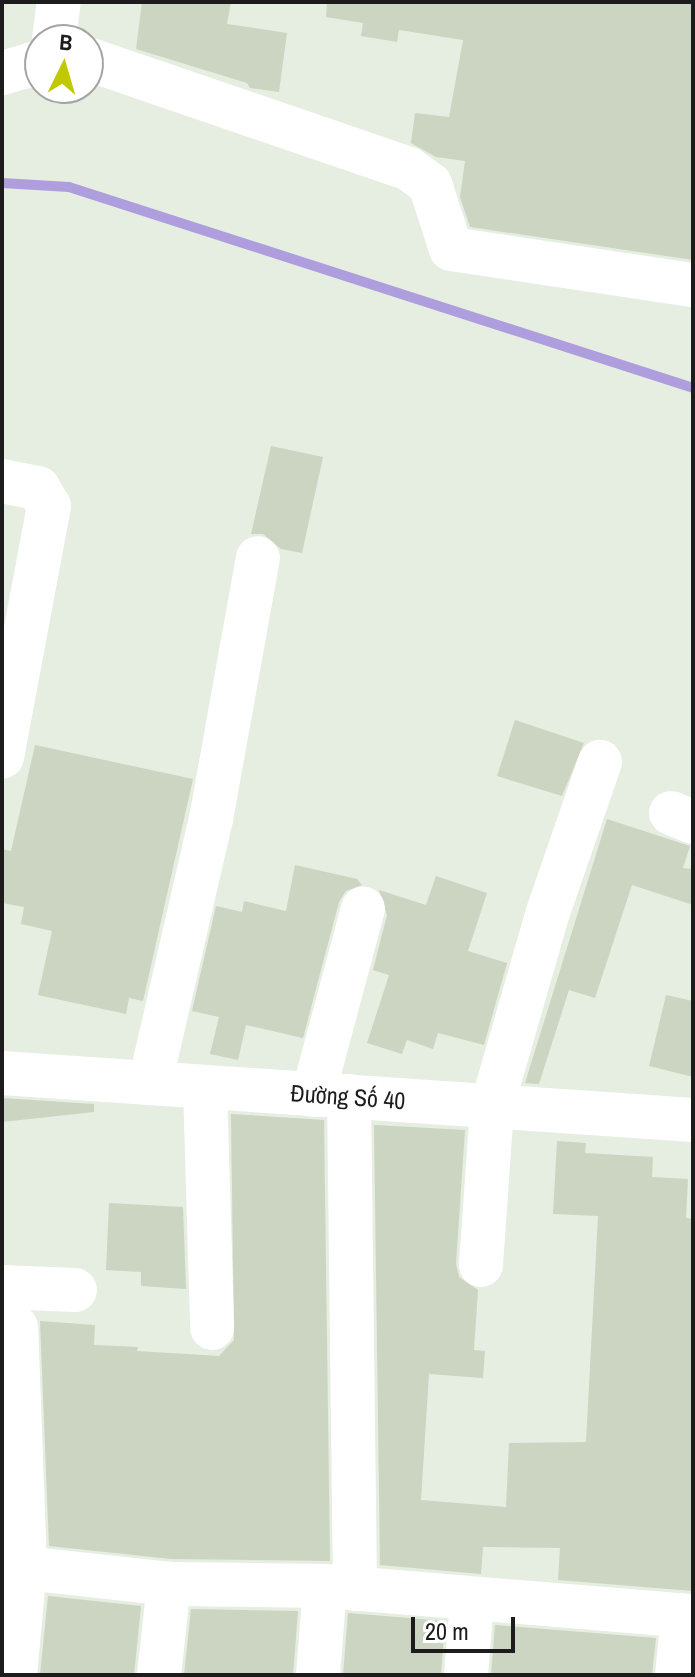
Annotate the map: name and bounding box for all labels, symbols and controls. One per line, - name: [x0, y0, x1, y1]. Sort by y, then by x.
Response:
- north arrow: [24, 24, 104, 104]
- text: B: [58, 27, 74, 58]
- street label: Đường Số 40: [290, 1079, 406, 1115]
- scale bar: [415, 1601, 519, 1651]
- text: 20 m: [425, 1615, 469, 1647]

